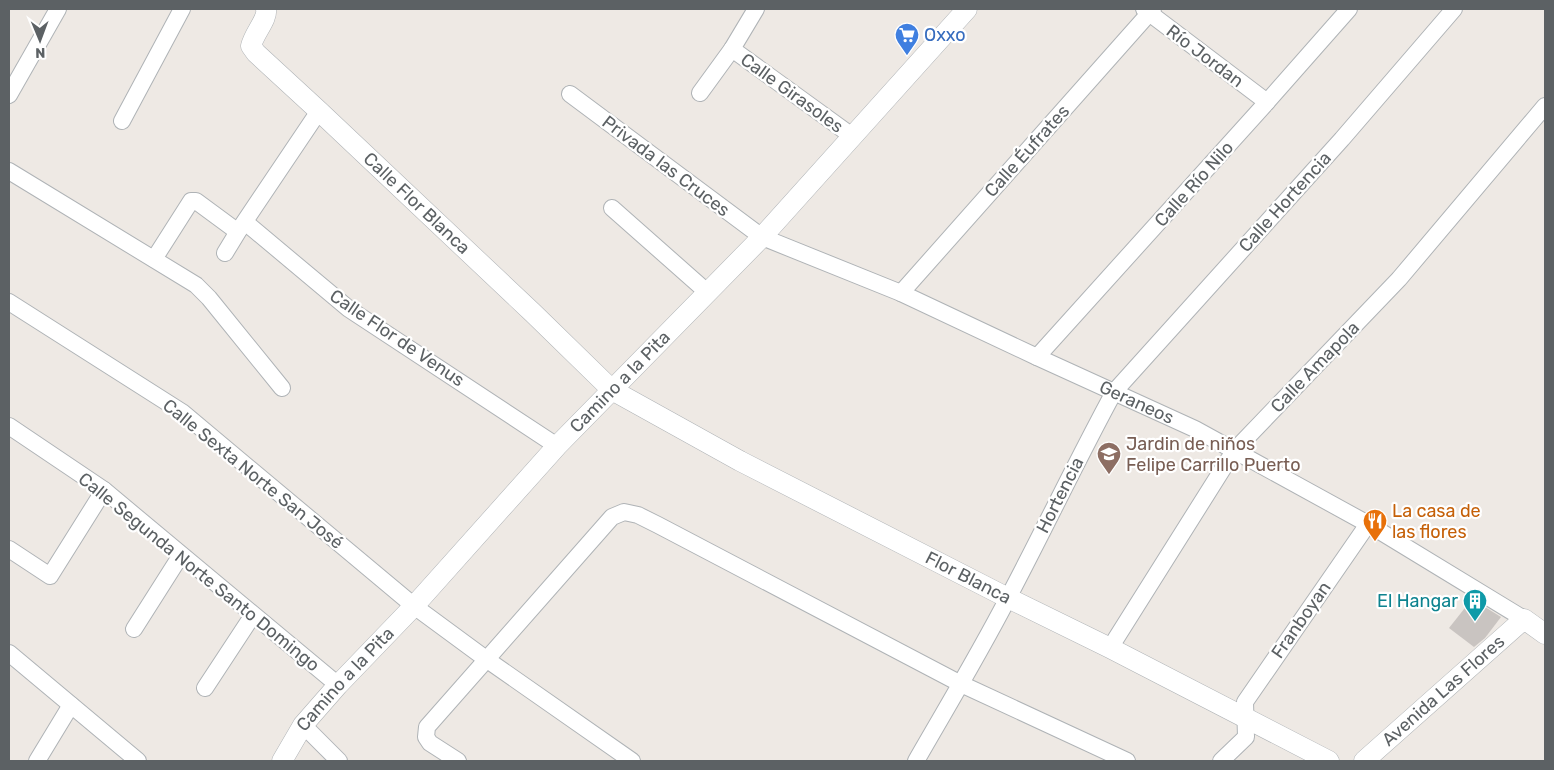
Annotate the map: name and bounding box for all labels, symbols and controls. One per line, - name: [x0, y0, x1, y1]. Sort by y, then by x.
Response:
- north arrow: [15, 15, 65, 65]
- street label: Río Jordan: [1162, 20, 1248, 92]
- supermarket icon: Oxxo: [894, 22, 920, 56]
- place label: Oxxo: [924, 24, 966, 46]
- text: N: [35, 44, 45, 61]
- street label: Calle Girasoles: [736, 48, 848, 138]
- street label: Calle Éufrates: [980, 100, 1074, 202]
- street label: Privada las Cruces: [598, 111, 734, 221]
- street label: Calle Río Nilo: [1150, 137, 1238, 231]
- street label: Calle Hortencia: [1234, 147, 1336, 257]
- street label: Calle Flor Blanca: [359, 148, 475, 259]
- street label: Calle Flor de Venus: [325, 285, 469, 391]
- street label: Calle Amapola: [1266, 317, 1364, 417]
- street label: Camino a la Pita: [565, 326, 675, 437]
- street label: Geraneos: [1096, 376, 1177, 429]
- street label: Calle Sexta Norte San José: [158, 394, 348, 554]
- place label: Jardin de niños Felipe Carrillo Puerto: [1126, 433, 1300, 476]
- school or university icon: Jardin de niños Felipe Carrillo Puerto: [1096, 441, 1122, 475]
- street label: Hortencia: [1032, 453, 1088, 537]
- street label: Calle Segunda Norte Santo Domingo: [74, 468, 324, 676]
- place label: La casa de las flores: [1392, 500, 1481, 543]
- restaurant icon: La casa de las flores: [1362, 508, 1388, 542]
- street label: Flor Blanca: [922, 547, 1015, 609]
- street label: Franboyan: [1266, 577, 1336, 663]
- building icon: El Hangar: [1462, 588, 1488, 622]
- place label: El Hangar: [1377, 590, 1458, 612]
- street label: Camino a la Pita: [292, 622, 399, 736]
- street label: Avenida Las Flores: [1377, 630, 1509, 751]

